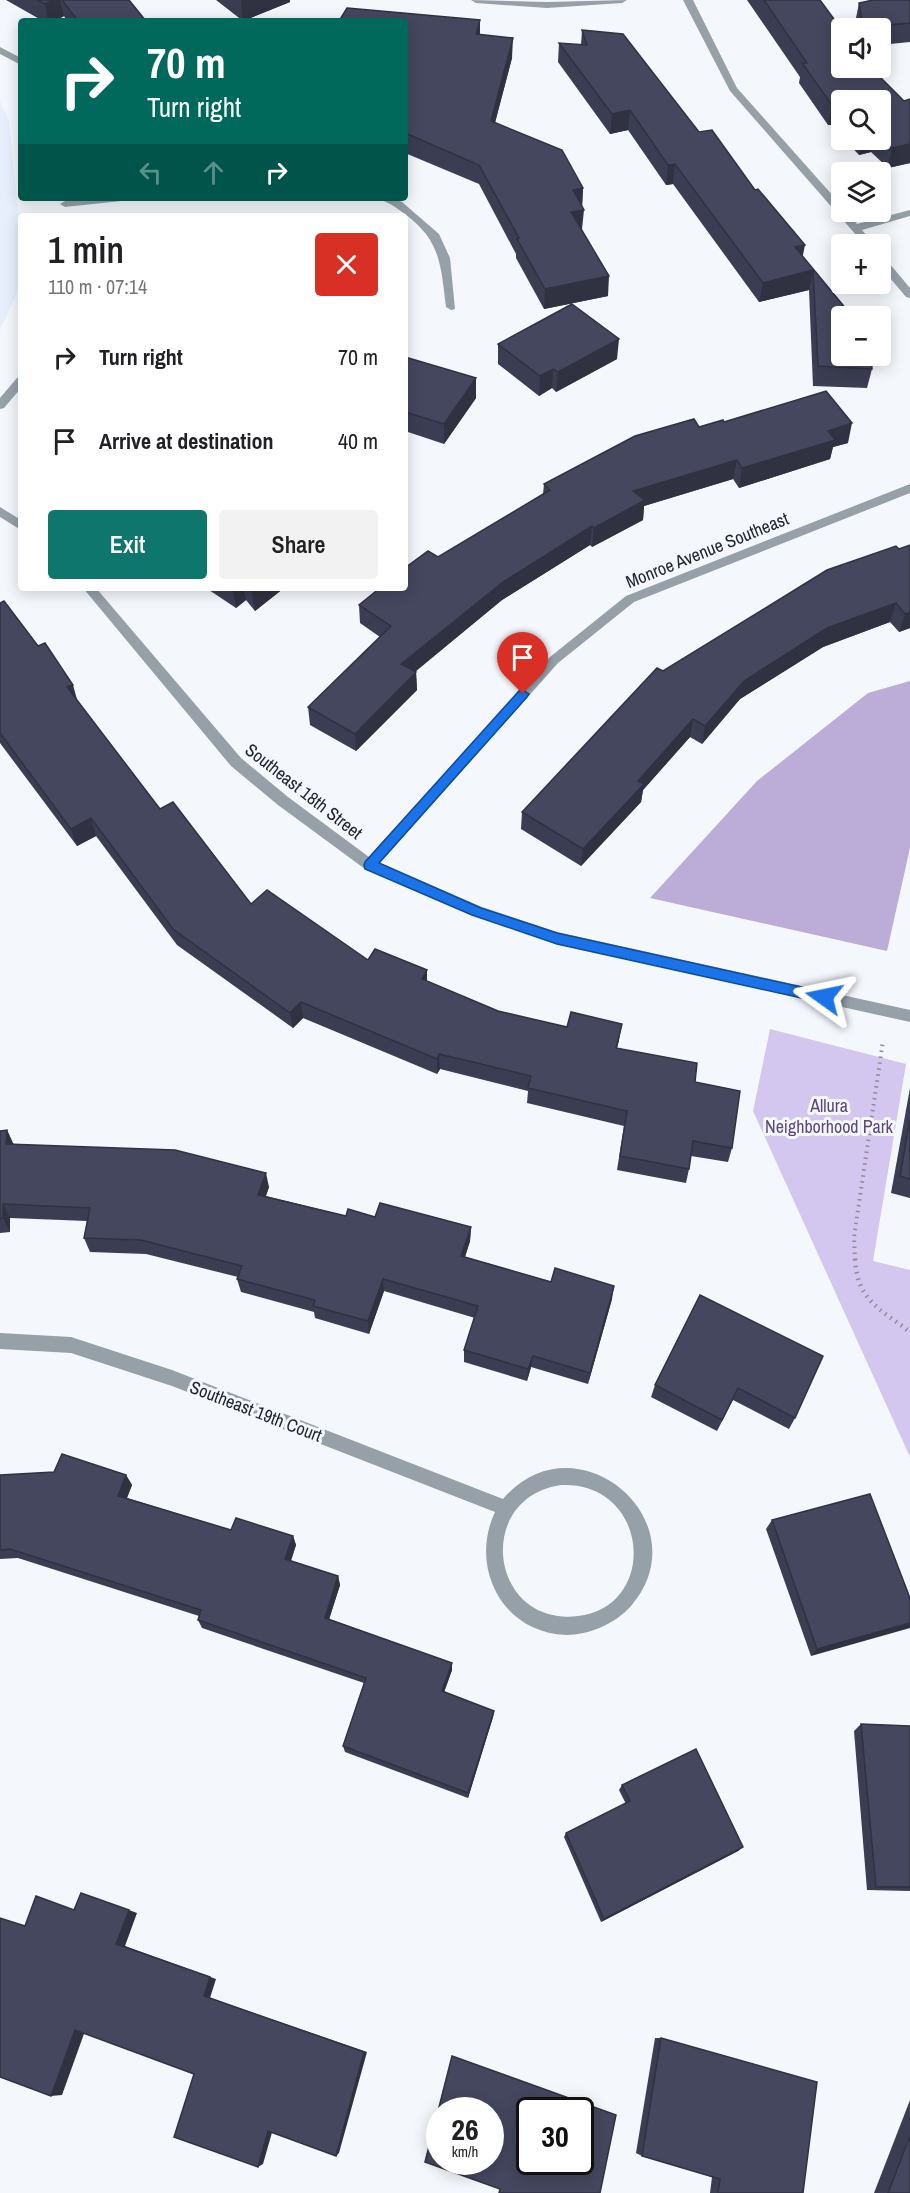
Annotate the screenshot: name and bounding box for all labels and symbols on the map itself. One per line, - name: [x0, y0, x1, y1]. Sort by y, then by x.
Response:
- street label: Monroe Avenue Southeast: [622, 506, 792, 594]
- pin: [497, 632, 548, 694]
- street label: Southeast 18th Street: [240, 737, 368, 845]
- position arrow: [792, 965, 856, 1029]
- park label: Allura Neighborhood Park: [765, 1093, 894, 1139]
- street label: Southeast 19th Court: [186, 1374, 326, 1448]
- speed limit sign: 30: [516, 2097, 594, 2175]

